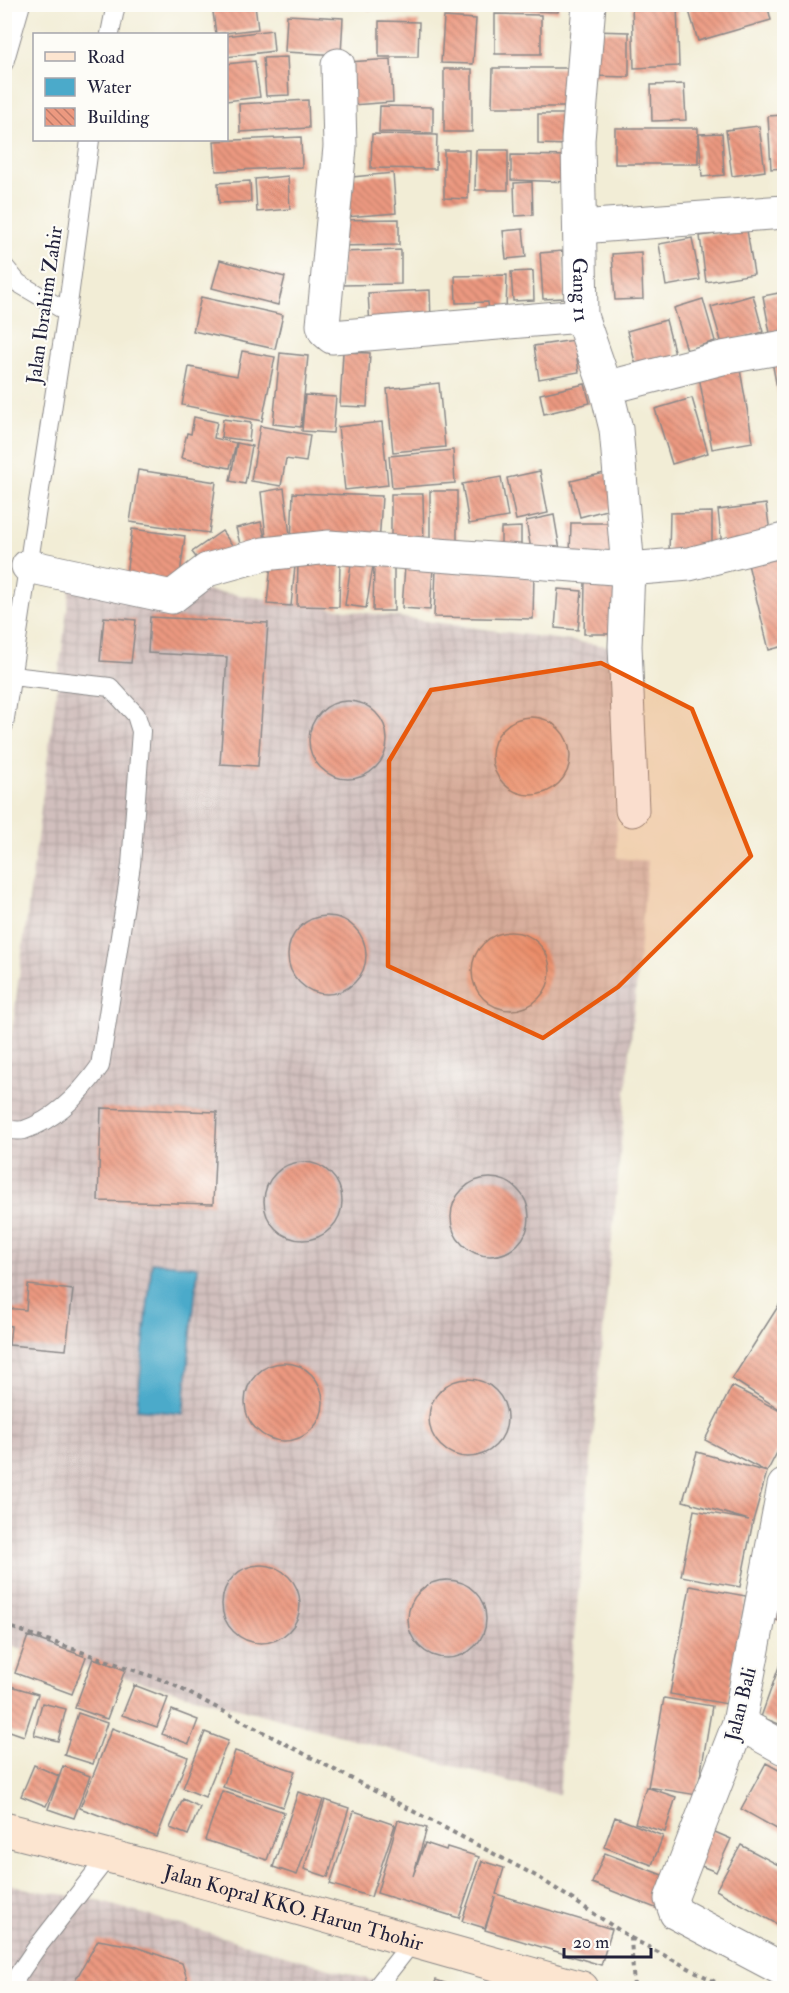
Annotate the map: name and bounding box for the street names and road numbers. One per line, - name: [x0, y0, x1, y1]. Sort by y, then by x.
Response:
- street label: Jalan Ibrahim Zahir: [21, 224, 68, 387]
- street label: Gang 11: [567, 257, 594, 325]
- street label: Jalan Bali: [719, 1664, 762, 1745]
- street label: Jalan Kopral KKO. Harun Thohir: [160, 1859, 427, 1956]

